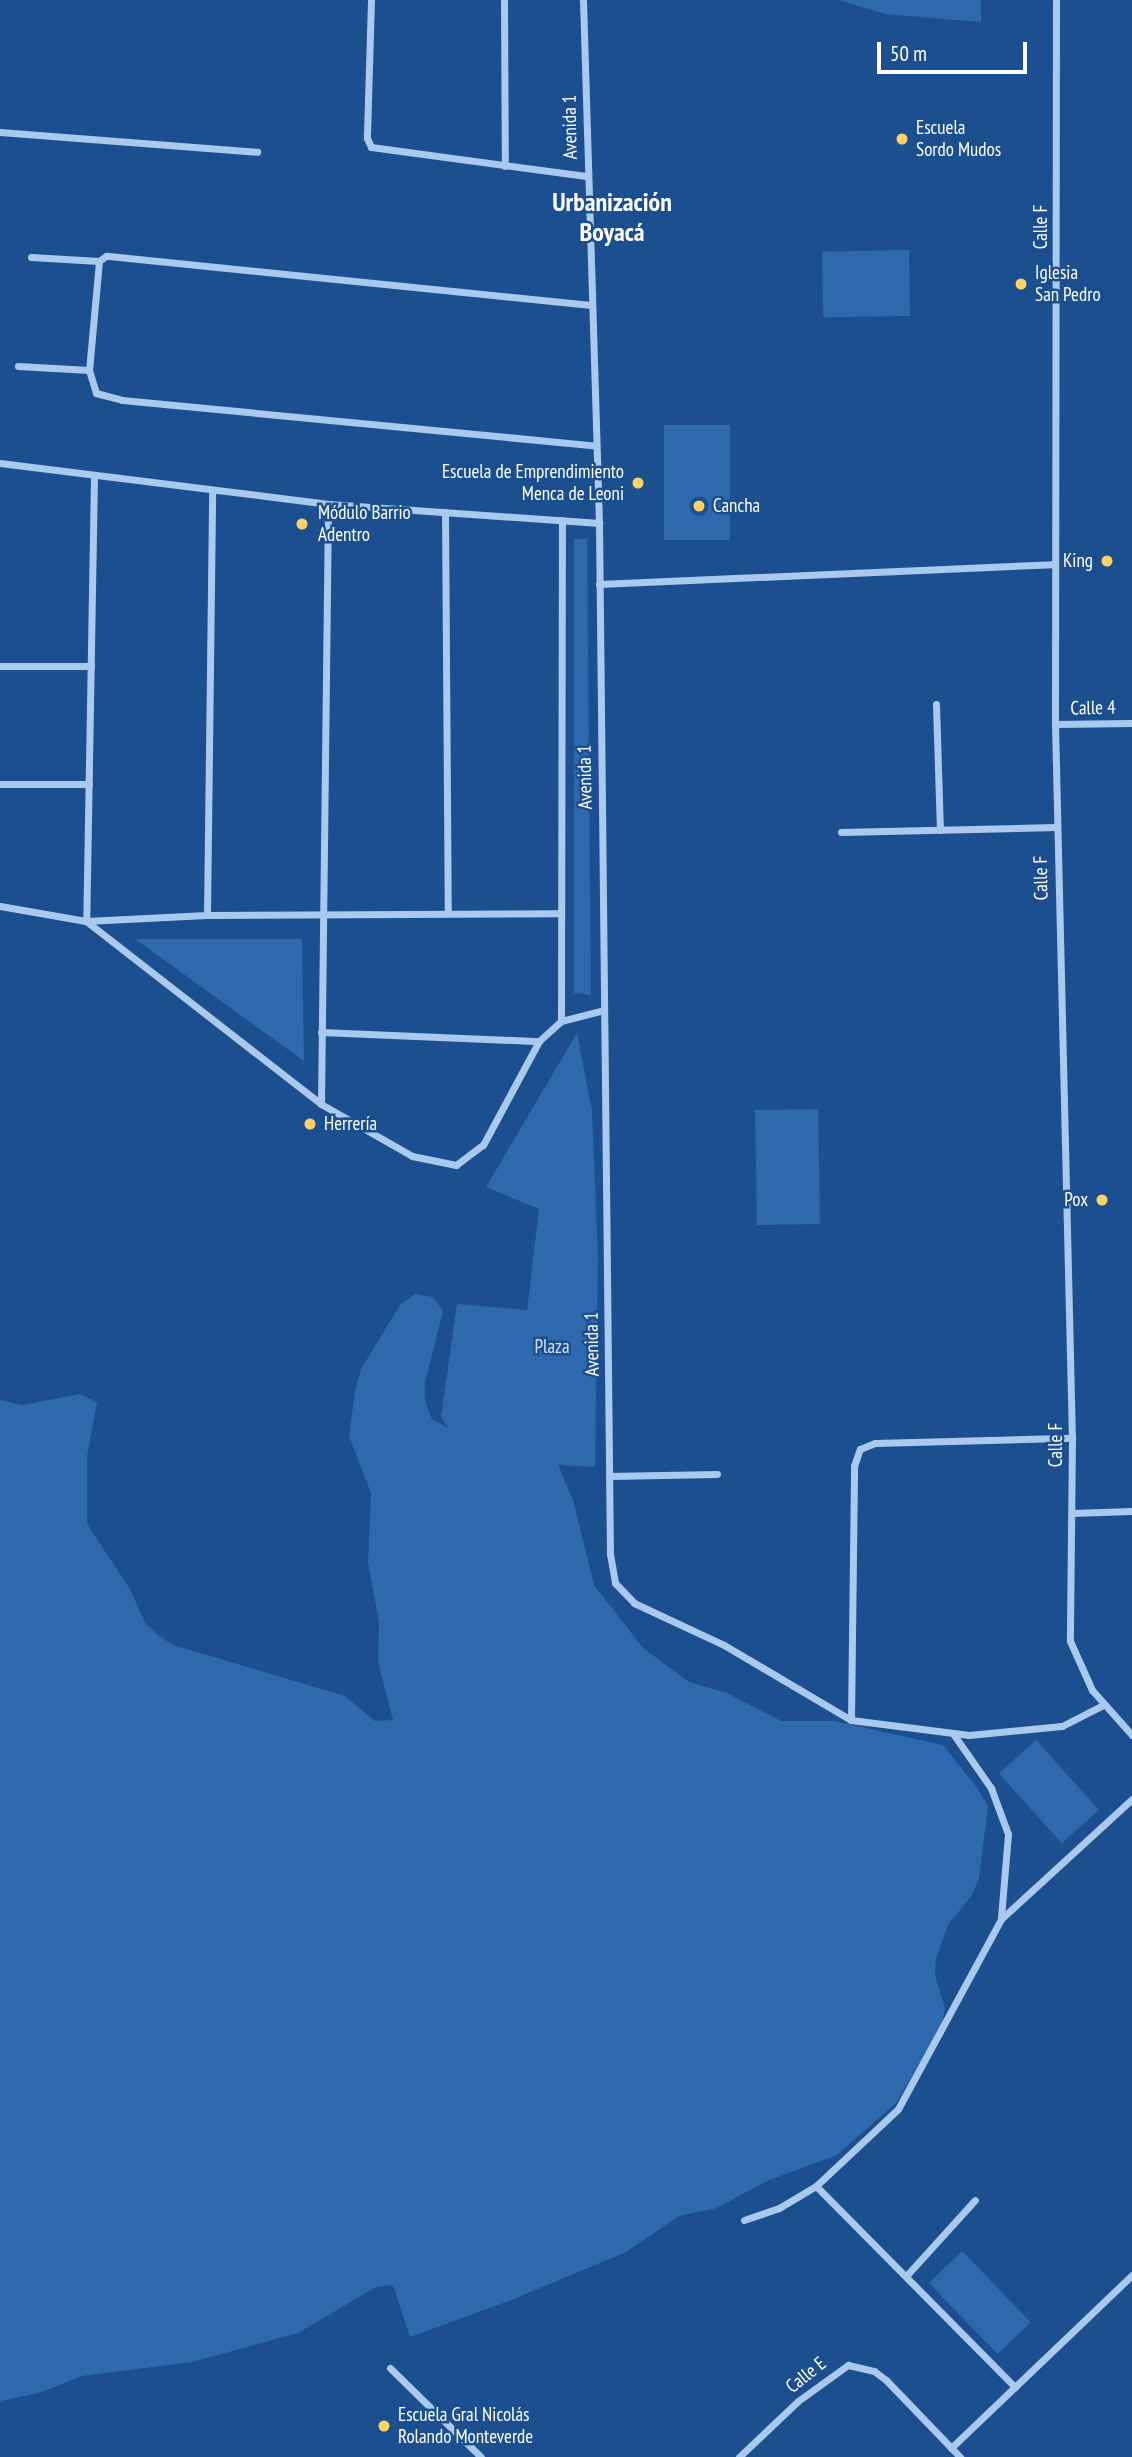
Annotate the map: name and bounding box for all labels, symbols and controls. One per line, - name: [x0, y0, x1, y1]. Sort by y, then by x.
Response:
- scale bar: [880, 28, 1030, 72]
- text: 50 m: [890, 40, 927, 67]
- street label: Avenida 1: [558, 95, 582, 159]
- place label: Escuela Sordo Mudos: [916, 117, 1001, 161]
- marker: Escuela Sordo Mudos: [894, 131, 910, 147]
- district label: Urbanización Boyacá: [552, 186, 672, 248]
- street label: Calle F: [1030, 205, 1052, 249]
- place label: Iglesia San Pedro: [1035, 262, 1101, 306]
- marker: Iglesia San Pedro: [1013, 276, 1029, 292]
- place label: Escuela de Emprendimiento Menca de Leoni: [442, 461, 624, 505]
- marker: Escuela de Emprendimiento Menca de Leoni: [630, 475, 646, 491]
- place label: Cancha: [713, 495, 760, 517]
- marker: Cancha: [691, 498, 707, 514]
- place label: Módulo Barrio Adentro: [318, 502, 411, 546]
- marker: Módulo Barrio Adentro: [292, 514, 312, 534]
- place label: King: [1063, 550, 1093, 572]
- marker: King: [1099, 553, 1115, 569]
- street label: Calle 4: [1070, 696, 1116, 720]
- street label: Avenida 1: [573, 745, 597, 809]
- street label: Calle F: [1029, 855, 1053, 901]
- place label: Herrería: [324, 1113, 377, 1135]
- marker: Herrería: [302, 1116, 318, 1132]
- place label: Pox: [1064, 1189, 1088, 1211]
- marker: Pox: [1094, 1192, 1110, 1208]
- street label: Avenida 1: [580, 1312, 604, 1376]
- park label: Plaza: [534, 1336, 570, 1358]
- street label: Calle F: [1045, 1423, 1067, 1467]
- street label: Calle E: [781, 2352, 831, 2398]
- place label: Escuela Gral Nicolás Rolando Monteverde: [398, 2404, 533, 2448]
- marker: Escuela Gral Nicolás Rolando Monteverde: [376, 2418, 392, 2434]

